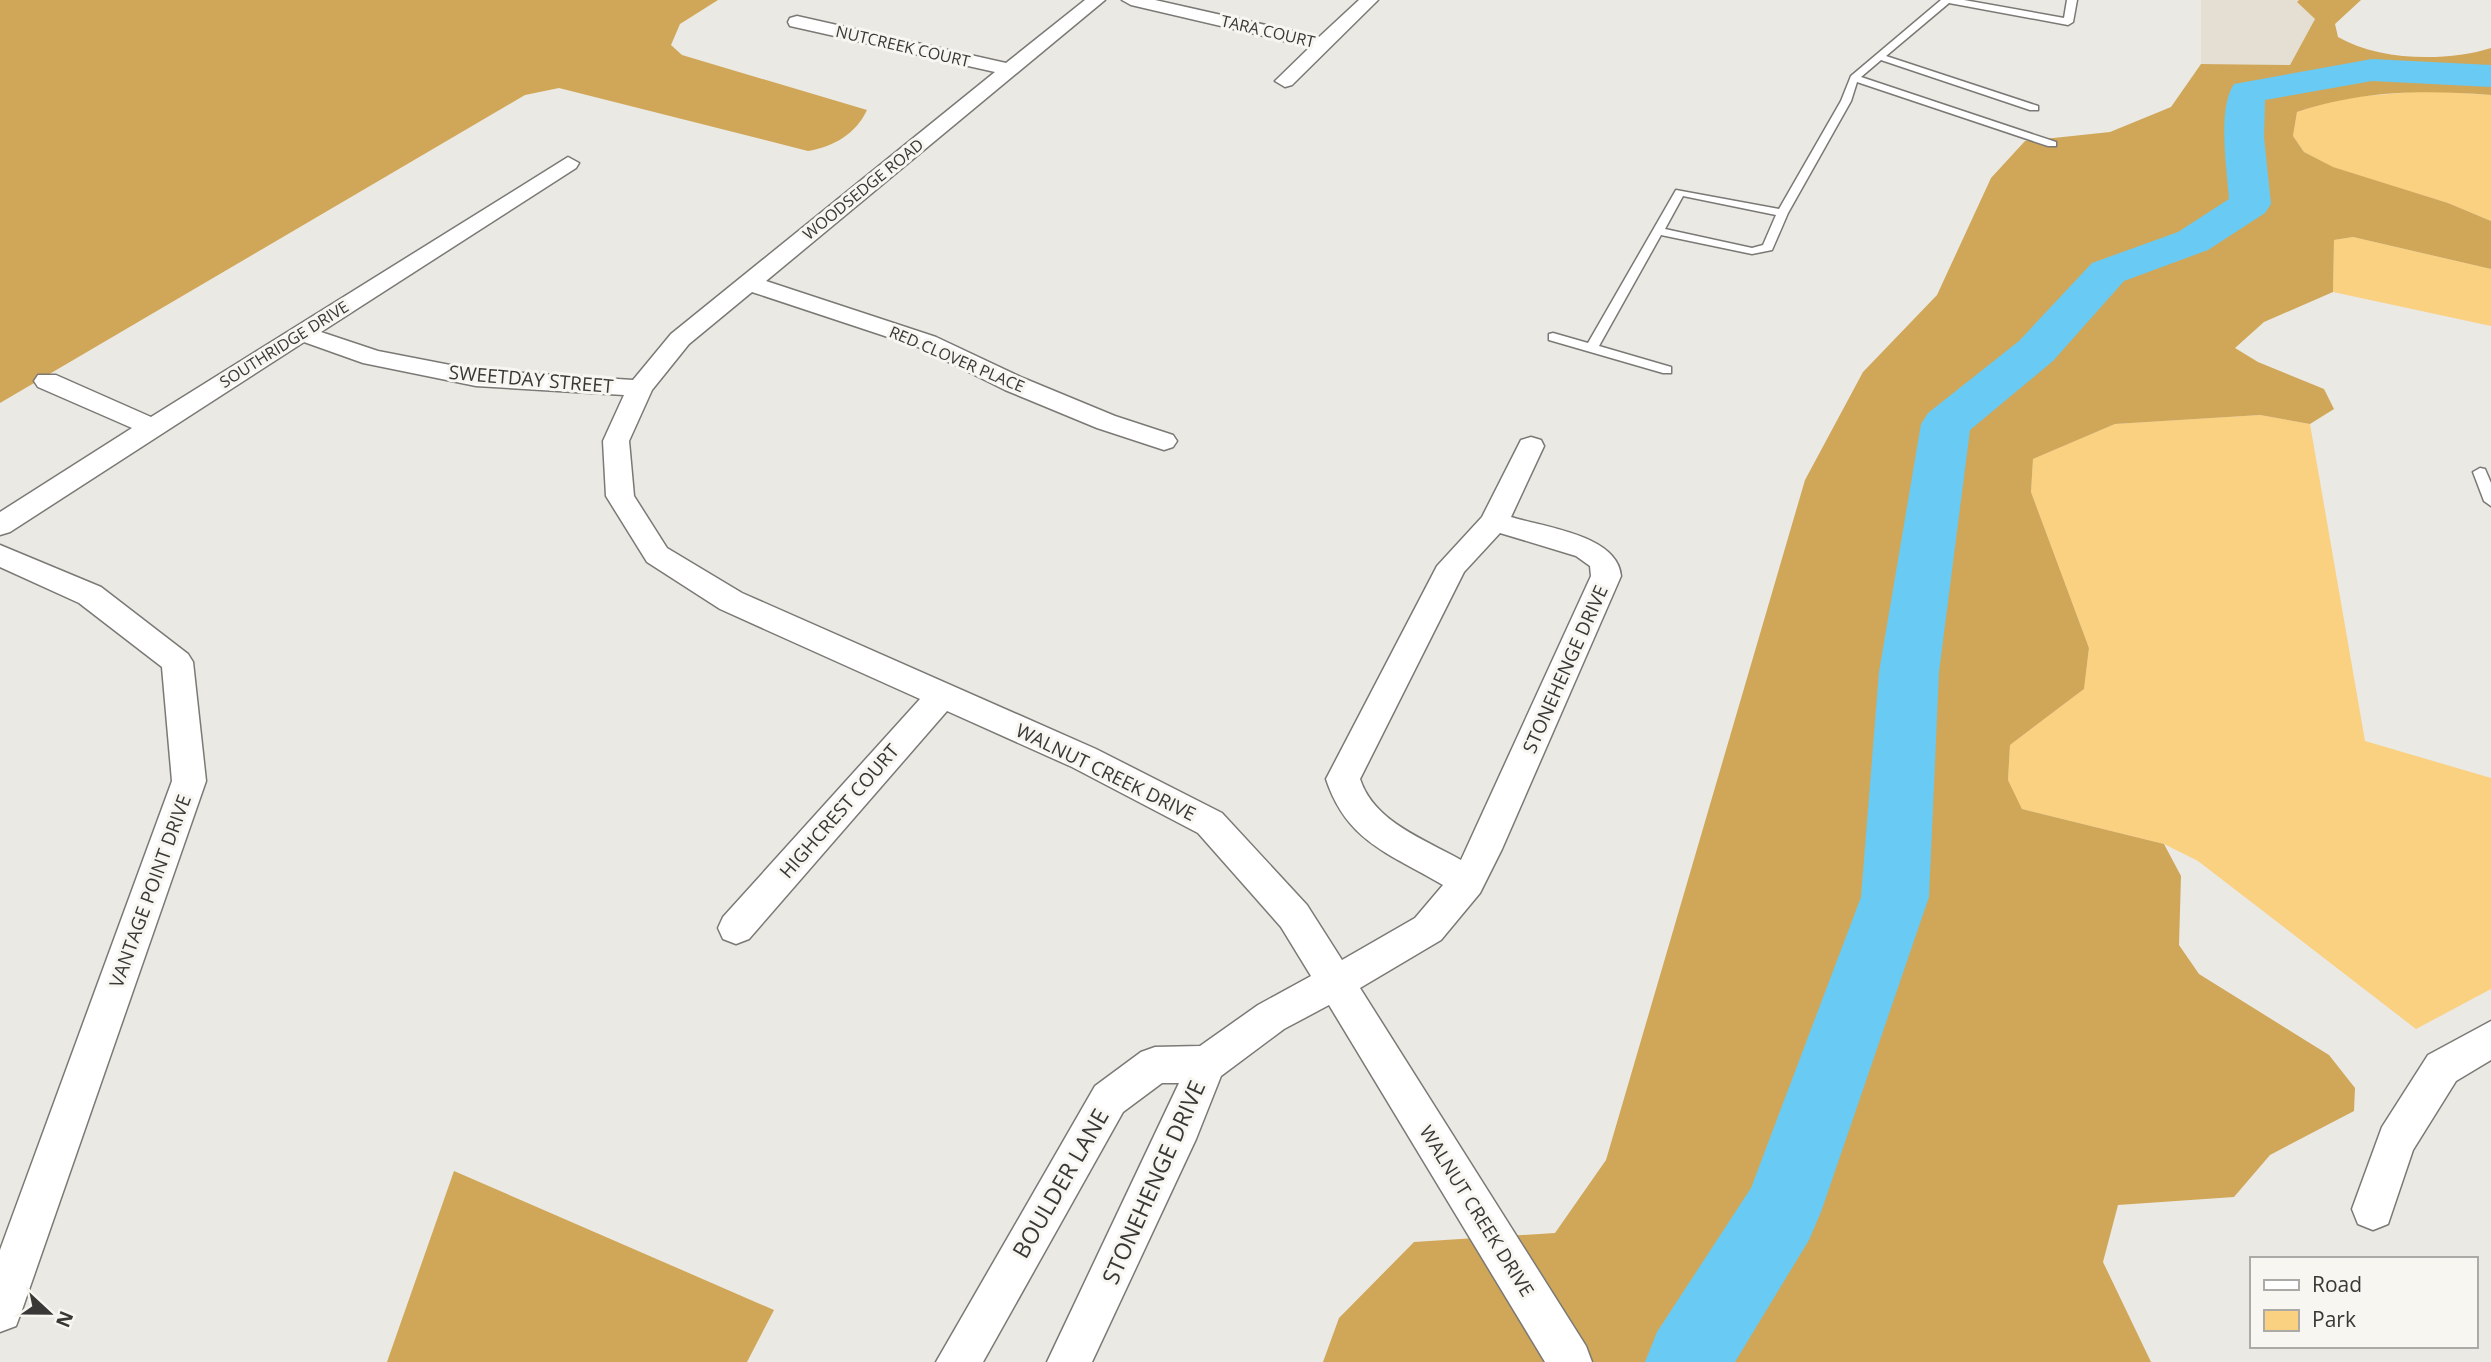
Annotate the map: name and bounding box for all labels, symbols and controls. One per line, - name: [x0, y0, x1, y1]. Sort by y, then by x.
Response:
- street label: TARA COURT: [1219, 9, 1317, 53]
- street label: NUTCREEK COURT: [834, 20, 972, 72]
- street label: WOODSEDGE ROAD: [798, 133, 928, 245]
- street label: SOUTHRIDGE DRIVE: [215, 295, 353, 393]
- street label: RED CLOVER PLACE: [886, 321, 1028, 397]
- street label: SWEETDAY STREET: [448, 359, 615, 399]
- street label: STONEHENGE DRIVE: [1516, 581, 1614, 757]
- street label: WALNUT CREEK DRIVE: [1012, 717, 1200, 827]
- street label: HIGHCREST COURT: [773, 738, 905, 884]
- street label: VANTAGE POINT DRIVE: [103, 791, 197, 991]
- street label: STONEHENGE DRIVE: [1094, 1075, 1212, 1289]
- street label: BOULDER LANE: [1004, 1102, 1116, 1264]
- street label: WALNUT CREEK DRIVE: [1414, 1121, 1540, 1301]
- legend: [2250, 1257, 2477, 1348]
- text: Road: [2312, 1270, 2362, 1298]
- north arrow: [14, 1278, 84, 1348]
- text: Park: [2312, 1305, 2356, 1333]
- text: N: [50, 1307, 80, 1331]

